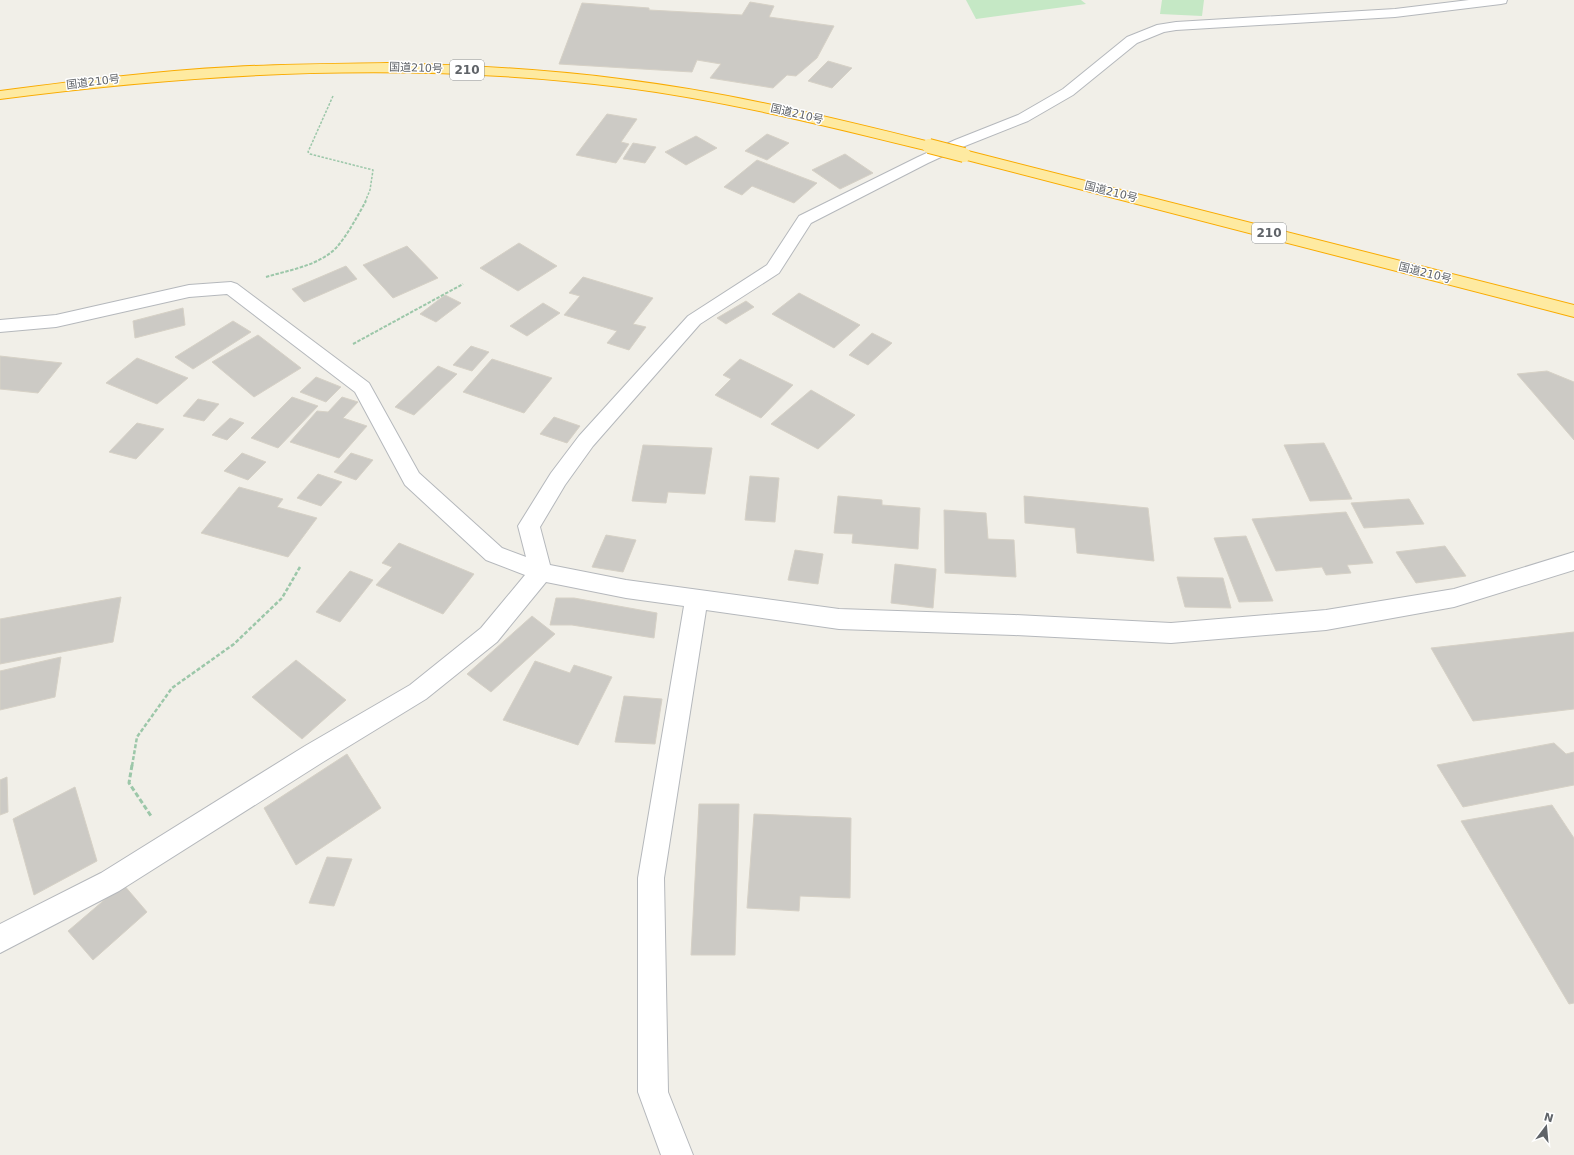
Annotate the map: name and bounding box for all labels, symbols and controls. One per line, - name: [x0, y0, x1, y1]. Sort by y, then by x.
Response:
- road number: 210: [450, 60, 484, 80]
- street label: 国道210号: [389, 61, 443, 75]
- street label: 国道210号: [65, 72, 121, 92]
- street label: 国道210号: [769, 102, 825, 126]
- street label: 国道210号: [1083, 179, 1139, 205]
- road number: 210: [1252, 223, 1286, 243]
- street label: 国道210号: [1397, 260, 1453, 286]
- north arrow: [1526, 1107, 1566, 1147]
- text: N: [1542, 1110, 1555, 1125]

